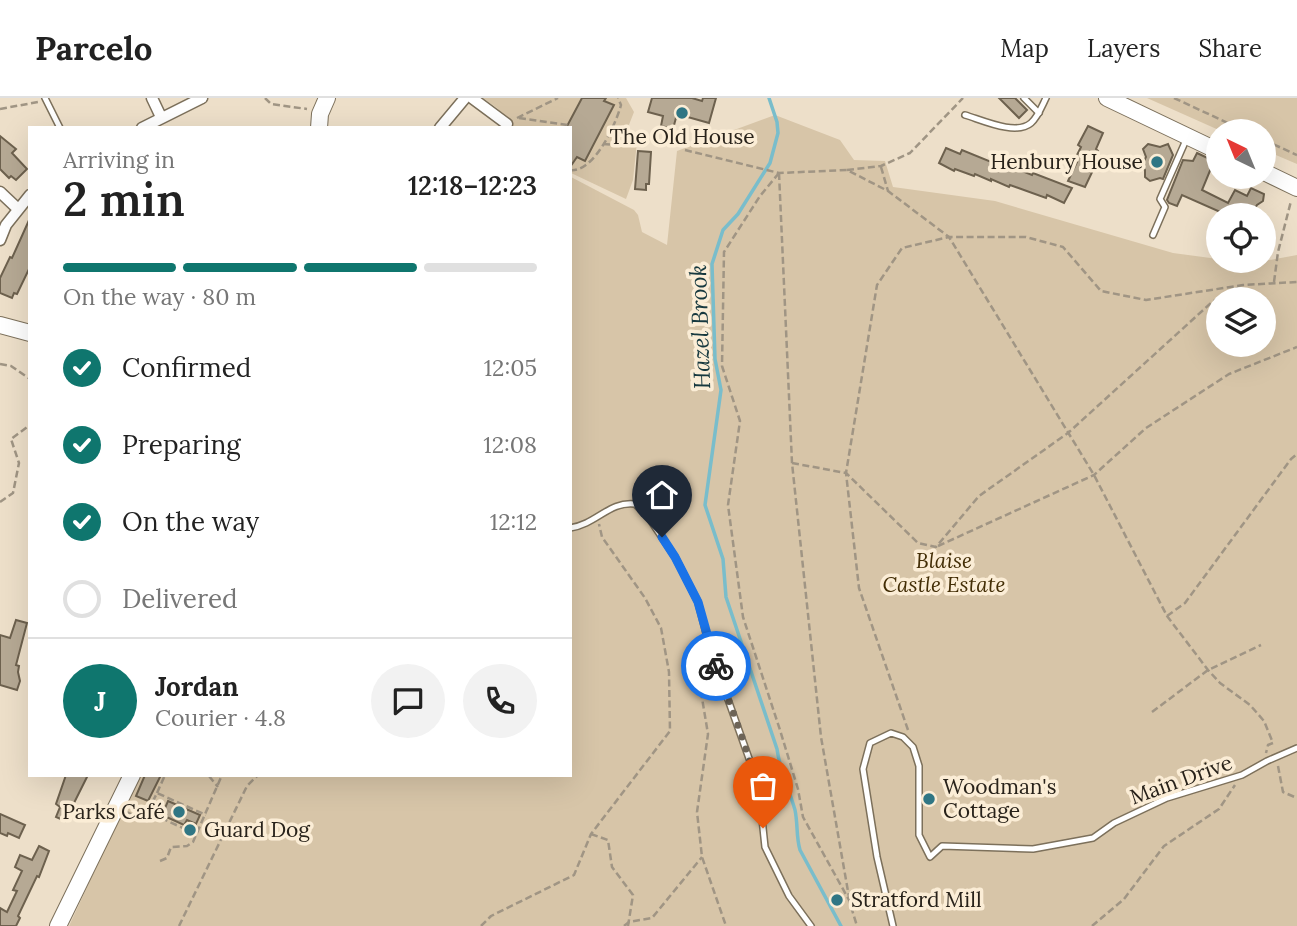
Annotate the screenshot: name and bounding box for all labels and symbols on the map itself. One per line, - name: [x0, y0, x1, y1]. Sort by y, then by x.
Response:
- marker: The Old House: [674, 105, 690, 121]
- north arrow: [1206, 119, 1276, 189]
- place label: The Old House: [609, 123, 755, 150]
- place label: Henbury House: [990, 148, 1143, 175]
- marker: Henbury House: [1149, 154, 1165, 170]
- water label: Hazel Brook: [683, 264, 716, 390]
- pin: [632, 465, 692, 537]
- park label: Blaise Castle Estate: [883, 547, 1005, 598]
- courier: [681, 631, 751, 701]
- street label: Main Drive: [1126, 749, 1236, 810]
- pin: [733, 756, 793, 828]
- place label: Woodman's Cottage: [943, 773, 1056, 824]
- marker: Woodman's Cottage: [921, 791, 937, 807]
- place label: Parks Café: [62, 798, 165, 825]
- marker: Parks Café: [171, 804, 187, 820]
- place label: Guard Dog: [204, 816, 310, 843]
- marker: Guard Dog: [182, 822, 198, 838]
- place label: Stratford Mill: [851, 886, 982, 913]
- marker: Stratford Mill: [829, 892, 845, 908]

